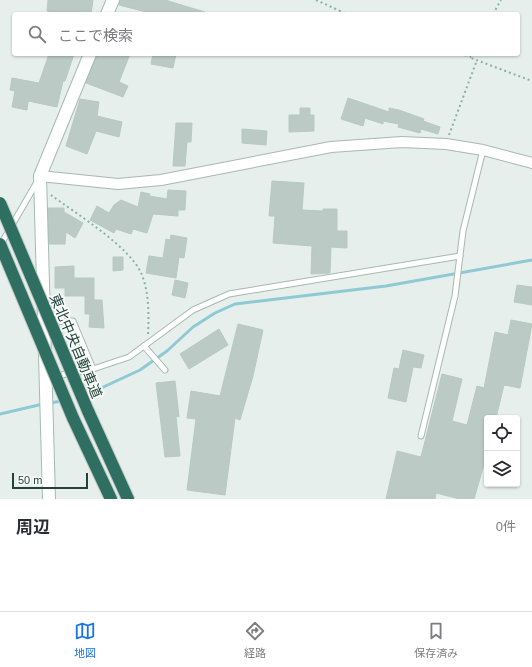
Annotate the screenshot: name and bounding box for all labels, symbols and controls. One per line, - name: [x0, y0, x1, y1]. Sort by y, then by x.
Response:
- search box: [12, 12, 520, 56]
- icon: search: [26, 23, 48, 45]
- text: ここで検索: [58, 27, 133, 44]
- street label: 東北中央自動車道: [47, 291, 105, 401]
- map controls: [484, 415, 520, 487]
- button: locate: [484, 415, 520, 451]
- button: layers: [484, 451, 520, 487]
- scale bar: [12, 471, 88, 490]
- text: 50 m: [18, 474, 42, 486]
- text: 周辺: [16, 518, 50, 537]
- text: 0件: [496, 519, 516, 534]
- tab: 地図: [74, 620, 96, 660]
- tab: 経路: [244, 620, 266, 660]
- tab: 保存済み: [414, 620, 458, 660]

